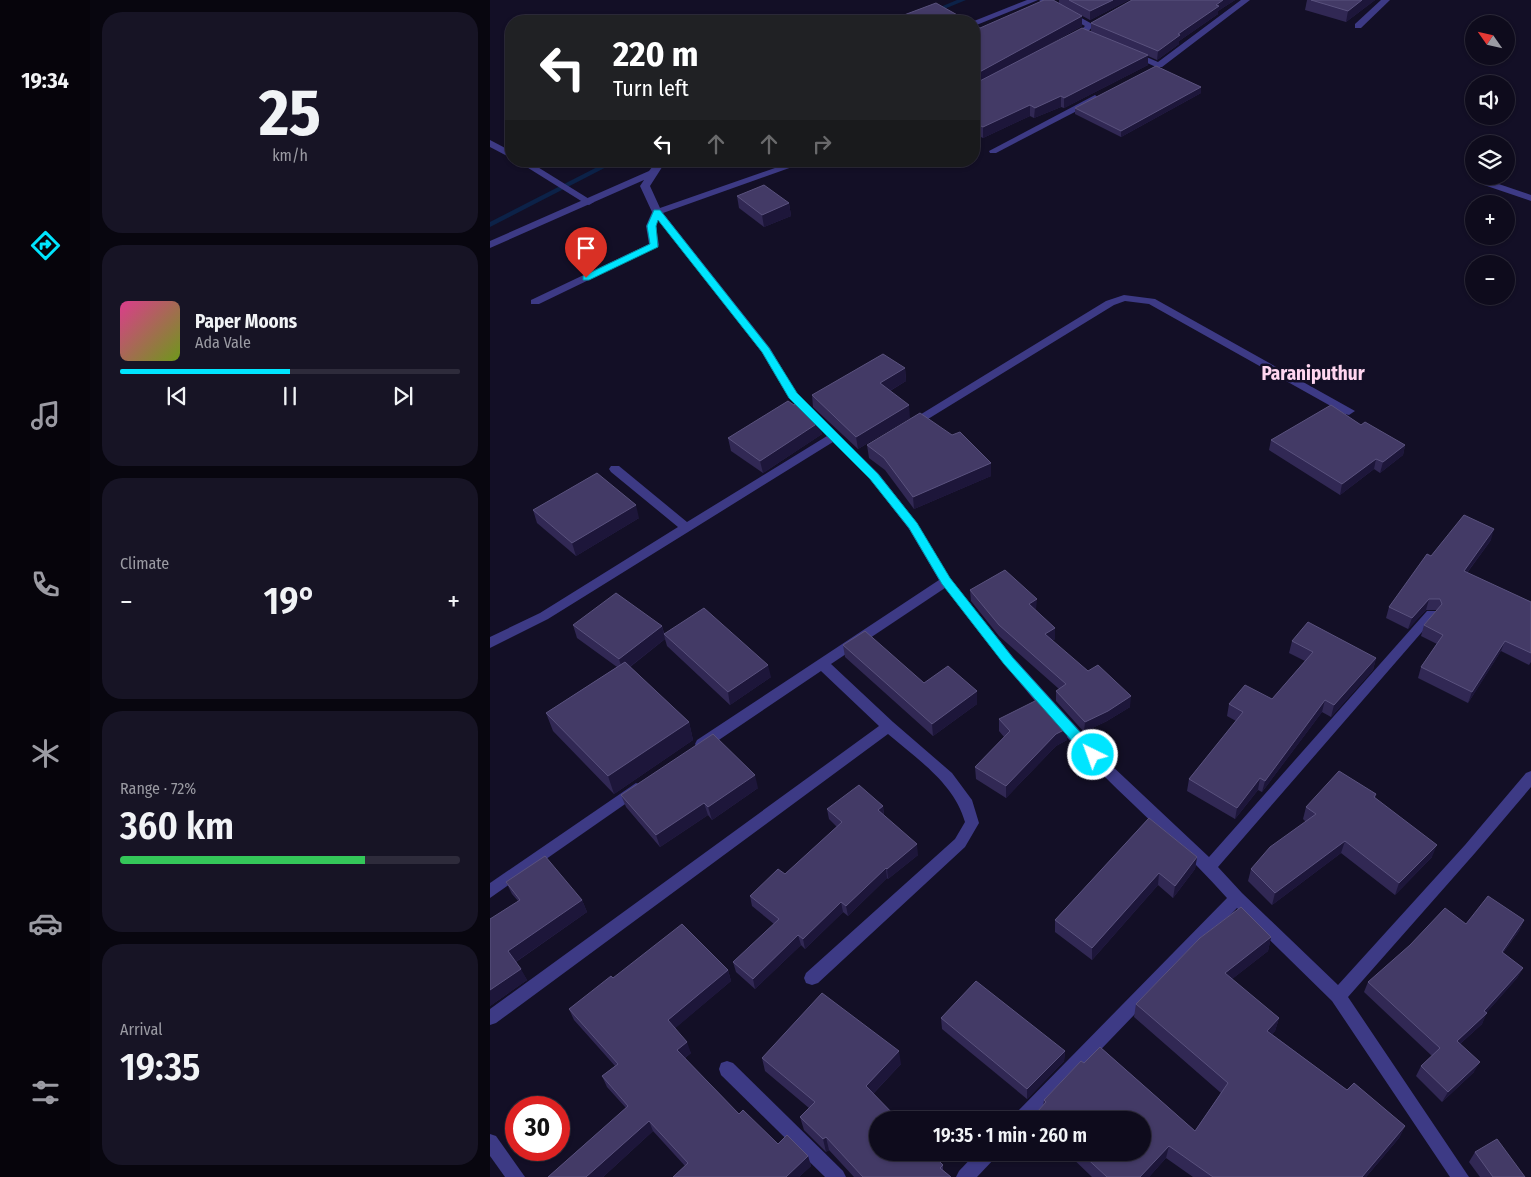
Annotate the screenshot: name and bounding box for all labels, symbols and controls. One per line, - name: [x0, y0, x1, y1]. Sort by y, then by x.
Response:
- north arrow: [1465, 15, 1515, 65]
- map controls: [1465, 15, 1515, 305]
- text: 220 m: [613, 33, 699, 75]
- icon: left: [530, 35, 595, 100]
- text: 19:34: [21, 67, 69, 94]
- text: 25: [259, 74, 321, 152]
- text: Turn left: [613, 75, 689, 102]
- button: sound: [1465, 75, 1515, 125]
- icon: left: [649, 130, 677, 158]
- icon: ahead: [702, 130, 730, 158]
- icon: ahead: [755, 130, 783, 158]
- icon: right: [808, 130, 836, 158]
- button: layers: [1465, 135, 1515, 185]
- text: km/h: [272, 146, 308, 165]
- button: +: [1465, 195, 1515, 245]
- pin: [565, 227, 607, 278]
- icon: directions: [28, 228, 63, 263]
- icon: arrive: [572, 234, 600, 262]
- button: −: [1465, 255, 1515, 305]
- text: Paper Moons: [195, 310, 297, 333]
- text: Ada Vale: [195, 333, 251, 352]
- district label: Paraniputhur: [1261, 362, 1366, 385]
- icon: previous: [163, 382, 191, 410]
- icon: pause: [276, 382, 304, 410]
- icon: next: [389, 382, 417, 410]
- icon: music: [28, 398, 63, 433]
- text: Climate: [120, 554, 169, 573]
- icon: phone: [28, 567, 63, 602]
- text: 19°: [263, 578, 316, 624]
- text: −: [120, 585, 133, 618]
- text: +: [447, 585, 460, 618]
- position arrow: [1066, 728, 1118, 780]
- icon: climate: [28, 736, 63, 771]
- text: Range · 72%: [120, 779, 196, 798]
- text: 360 km: [120, 803, 234, 849]
- icon: car: [28, 906, 63, 941]
- text: Arrival: [120, 1020, 162, 1039]
- text: 19:35: [120, 1044, 200, 1090]
- icon: filters: [28, 1075, 63, 1110]
- speed limit sign: 30: [505, 1096, 570, 1161]
- text: 19:35 · 1 min · 260 m: [933, 1124, 1087, 1147]

